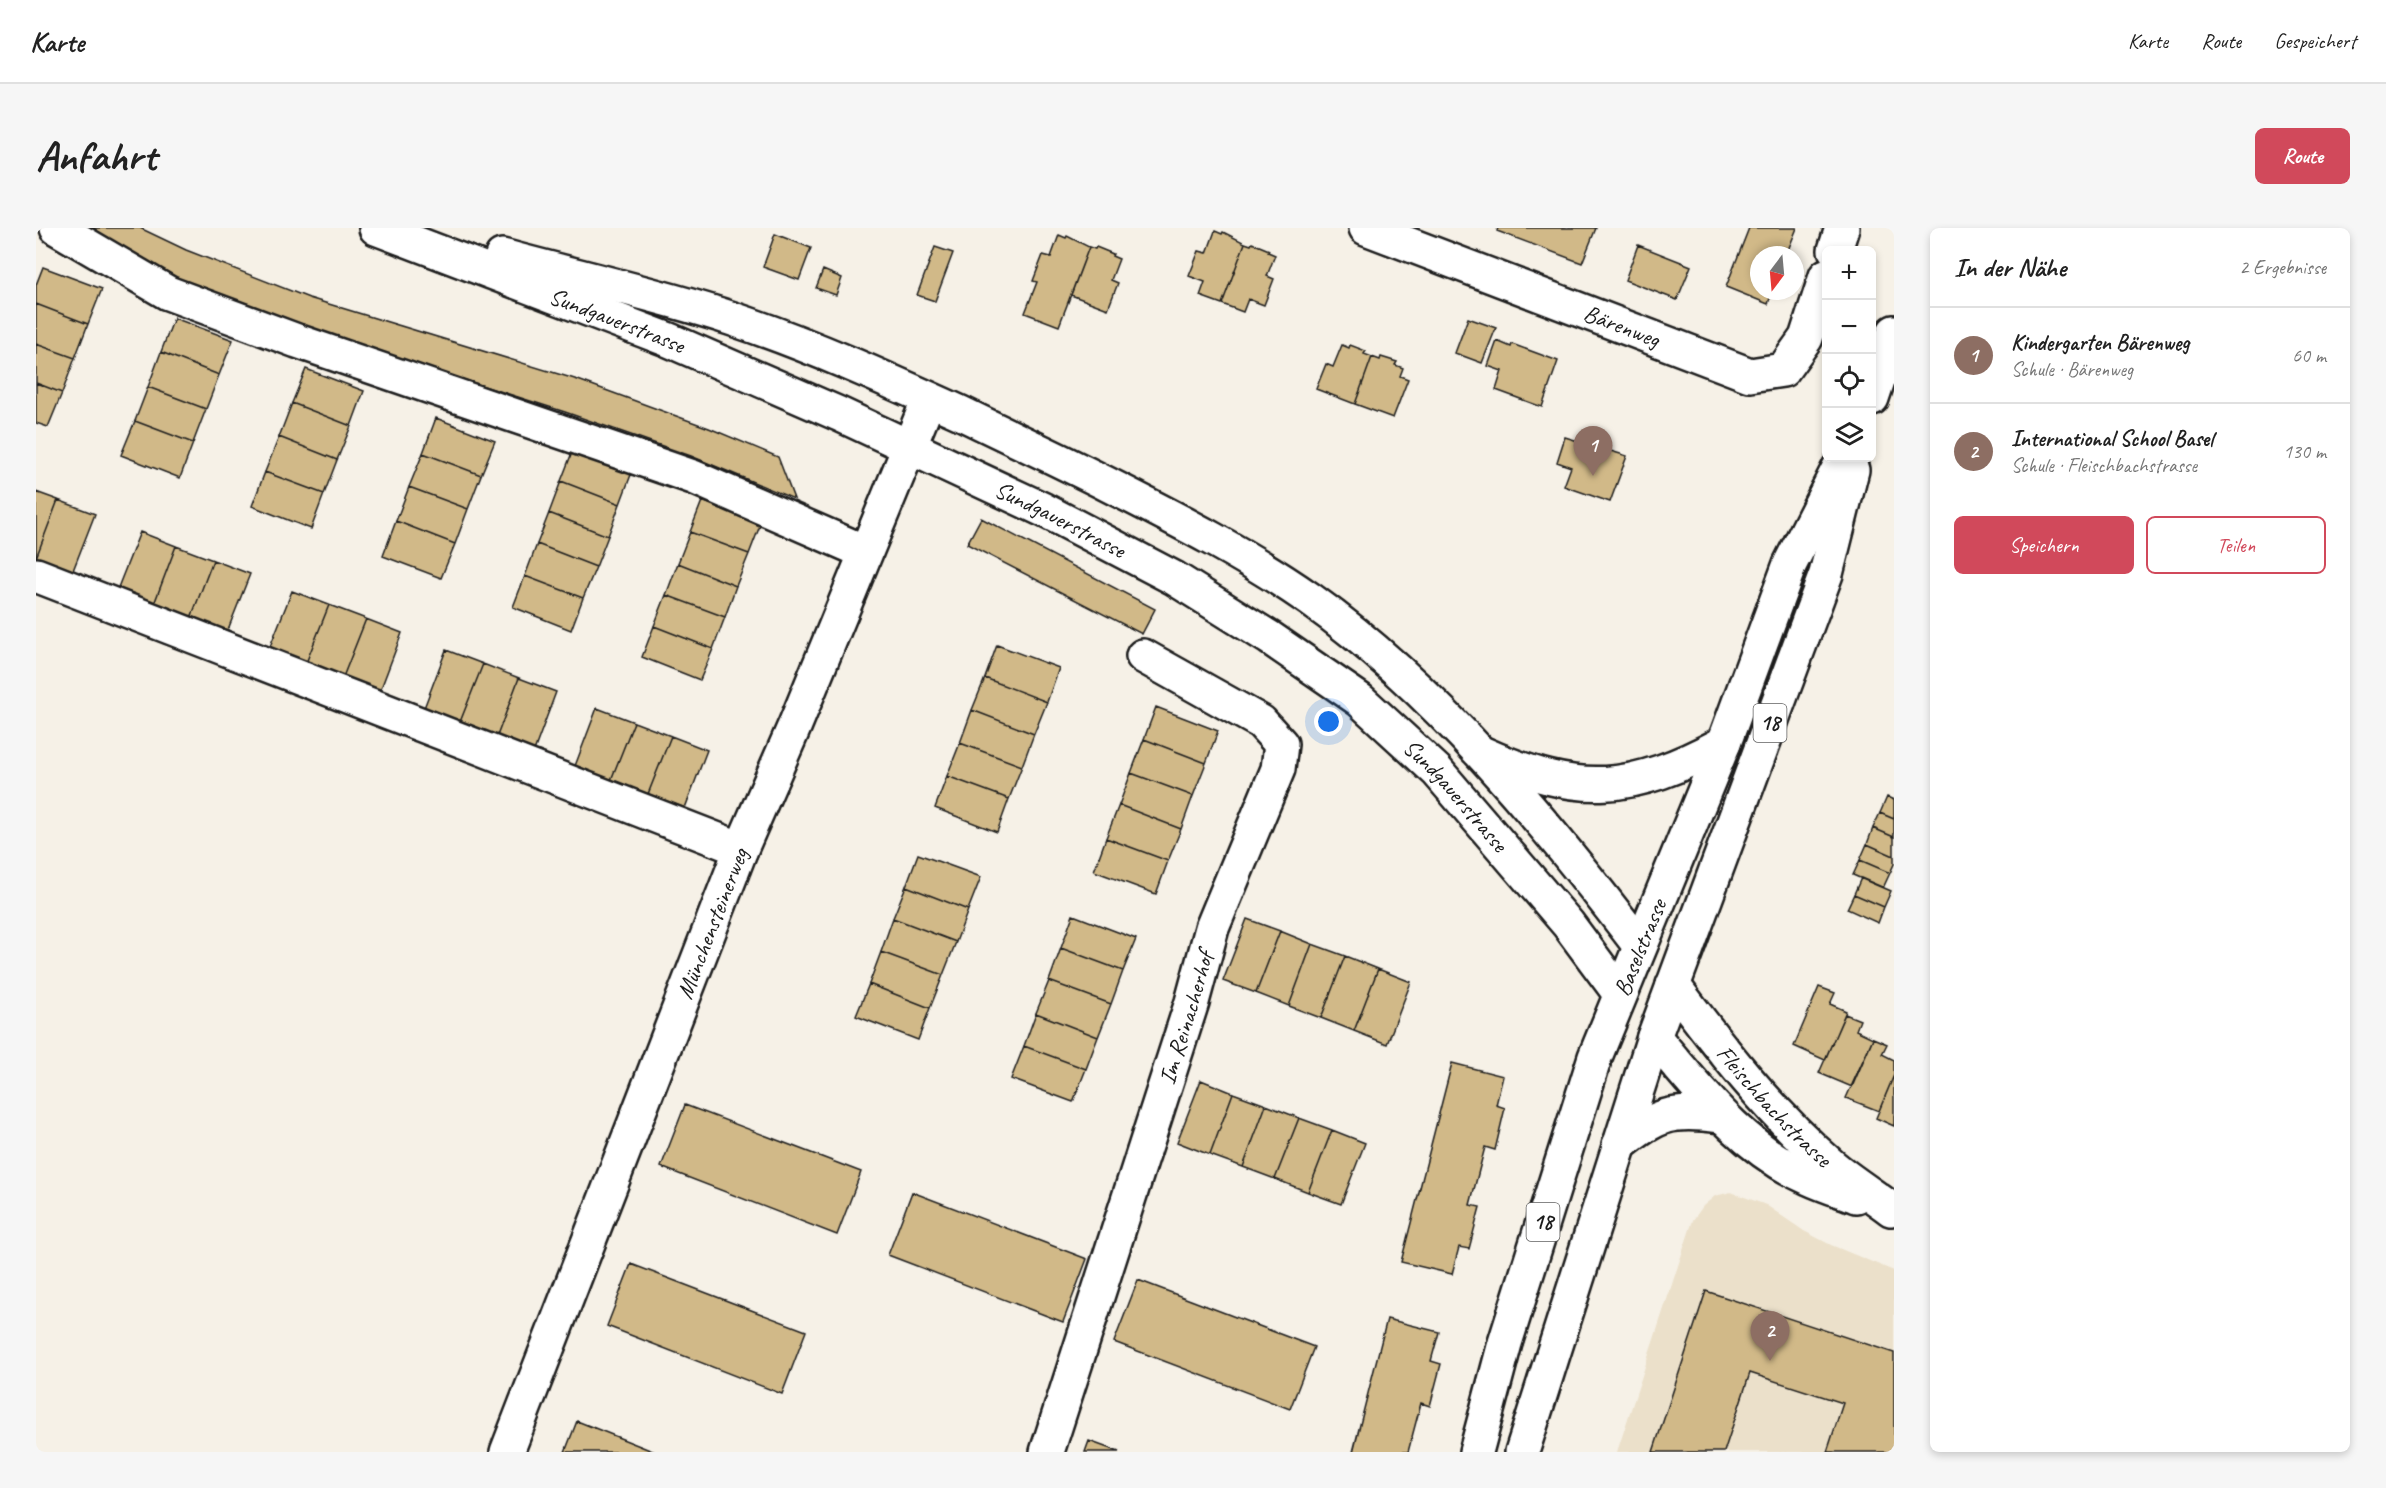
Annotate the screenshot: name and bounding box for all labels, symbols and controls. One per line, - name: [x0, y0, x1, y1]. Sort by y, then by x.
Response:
- text: Karte: [30, 24, 84, 59]
- text: Karte: [2128, 28, 2168, 54]
- text: Route: [2201, 28, 2241, 54]
- text: Gespeichert: [2274, 28, 2356, 54]
- button: Route: [2255, 128, 2350, 184]
- text: Anfahrt: [36, 130, 156, 183]
- north arrow: [1750, 246, 1804, 300]
- map controls: [1822, 246, 1876, 462]
- button: +: [1822, 246, 1876, 300]
- text: In der Nähe: [1954, 251, 2066, 284]
- text: 2 Ergebnisse: [2239, 255, 2326, 280]
- street label: Sundgauerstrasse: [545, 281, 691, 361]
- street label: Bärenweg: [1580, 298, 1666, 355]
- button: −: [1822, 300, 1876, 354]
- text: Kindergarten Bärenweg: [2011, 329, 2189, 357]
- text: 1: [1969, 343, 1978, 368]
- text: 60 m: [2292, 343, 2326, 368]
- button: locate: [1822, 354, 1876, 408]
- text: Schule · Bärenweg: [2011, 357, 2133, 382]
- button: layers: [1822, 408, 1876, 462]
- text: International School Basel: [2011, 425, 2213, 453]
- pin: 1: [1574, 426, 1612, 476]
- text: 2: [1969, 439, 1978, 464]
- text: 130 m: [2283, 439, 2326, 464]
- text: Schule · Fleischbachstrasse: [2011, 453, 2197, 478]
- street label: Sundgauerstrasse: [990, 474, 1132, 566]
- button: Speichern: [1954, 516, 2134, 574]
- button: Teilen: [2146, 516, 2326, 574]
- road number: 18: [1754, 704, 1786, 742]
- your location: [1314, 707, 1343, 736]
- street label: Sundgauerstrasse: [1397, 732, 1516, 860]
- street label: Münchensteinerweg: [669, 842, 755, 1003]
- street label: Baselstrasse: [1607, 893, 1674, 1000]
- street label: Im Reinacherhof: [1152, 943, 1221, 1088]
- street label: Fleischbachstrasse: [1710, 1039, 1840, 1175]
- road number: 18: [1526, 1203, 1560, 1241]
- pin: 2: [1750, 1312, 1790, 1361]

